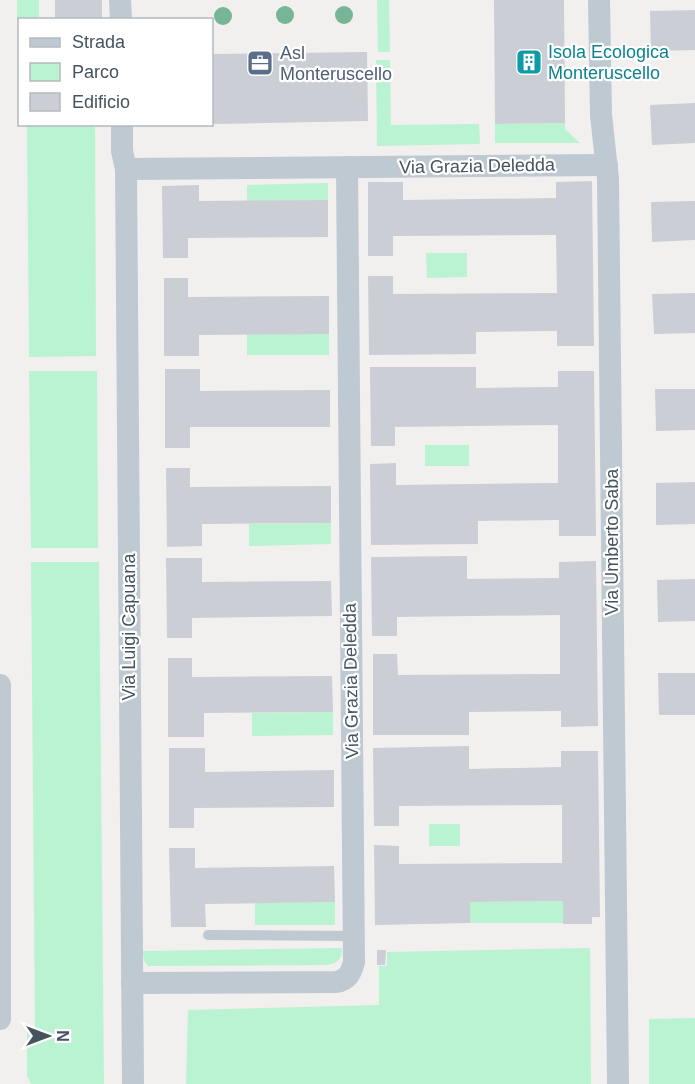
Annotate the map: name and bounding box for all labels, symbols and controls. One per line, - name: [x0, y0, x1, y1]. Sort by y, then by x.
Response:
- legend: [18, 18, 213, 126]
- text: Strada: [72, 32, 126, 52]
- place label: Isola Ecologica Monteruscello: [548, 42, 670, 83]
- place label: Asl Monteruscello: [280, 43, 392, 84]
- building icon: Isola Ecologica Monteruscello: [514, 47, 544, 77]
- office icon: Asl Monteruscello: [245, 48, 275, 78]
- text: Parco: [72, 62, 119, 82]
- text: Edificio: [72, 92, 130, 112]
- street label: Via Grazia Deledda: [399, 155, 556, 177]
- street label: Via Umberto Saba: [602, 468, 622, 615]
- street label: Via Luigi Capuana: [119, 553, 139, 700]
- street label: Via Grazia Deledda: [340, 602, 362, 759]
- north arrow: [18, 1006, 78, 1066]
- text: N: [54, 1030, 71, 1042]

